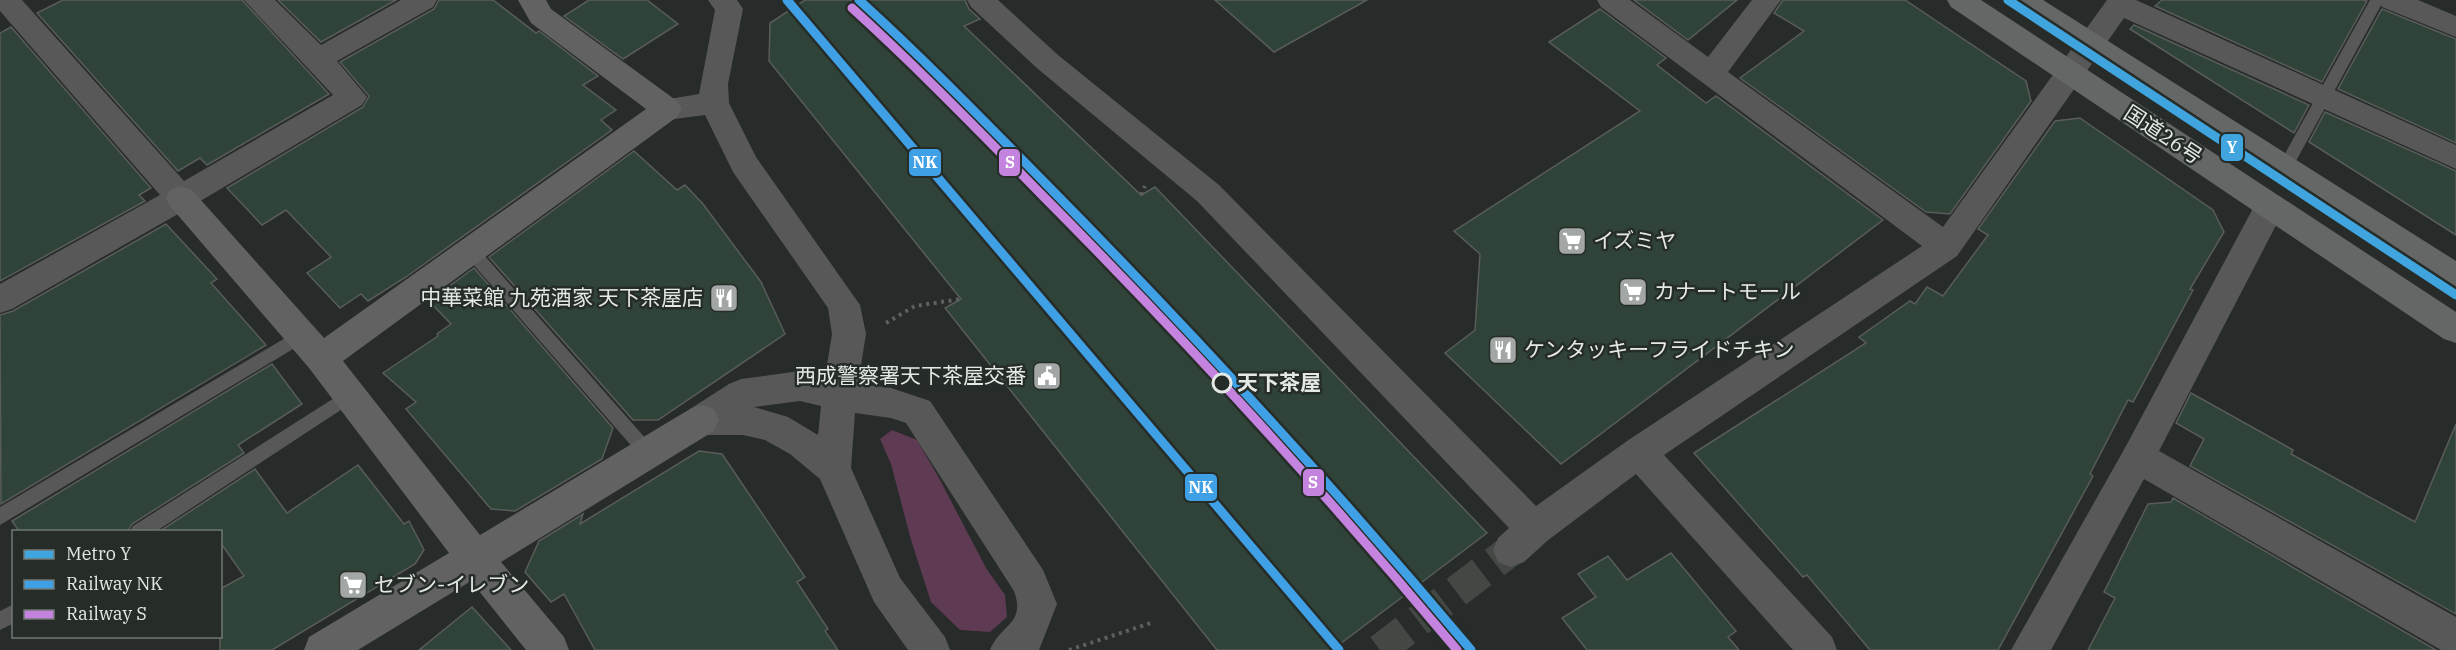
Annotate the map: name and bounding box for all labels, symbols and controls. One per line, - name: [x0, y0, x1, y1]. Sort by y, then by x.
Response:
- street label: 国道26号: [2119, 98, 2208, 170]
- line badge: Y: [2220, 133, 2244, 162]
- text: Y: [2226, 137, 2238, 157]
- line badge: NK: [908, 148, 942, 177]
- line badge: S: [998, 148, 1021, 177]
- text: NK: [913, 152, 938, 172]
- text: S: [1005, 152, 1015, 172]
- supermarket icon: イズミヤ: [1556, 225, 1588, 257]
- place label: イズミヤ: [1593, 226, 1676, 254]
- supermarket icon: カナートモール: [1617, 276, 1649, 308]
- place label: カナートモール: [1654, 277, 1801, 305]
- restaurant icon: 中華菜館 九苑酒家 天下茶屋店: [708, 282, 740, 314]
- place label: 中華菜館 九苑酒家 天下茶屋店: [420, 283, 703, 311]
- restaurant icon: ケンタッキーフライドチキン: [1487, 334, 1519, 366]
- place label: ケンタッキーフライドチキン: [1524, 335, 1794, 363]
- public building icon: 西成警察署天下茶屋交番: [1031, 360, 1063, 392]
- place label: 西成警察署天下茶屋交番: [795, 361, 1026, 389]
- place label: 天下茶屋: [1237, 368, 1321, 396]
- marker: 天下茶屋: [1212, 373, 1232, 393]
- line badge: S: [1302, 468, 1325, 497]
- text: S: [1308, 472, 1318, 492]
- line badge: NK: [1184, 473, 1218, 502]
- text: NK: [1189, 477, 1214, 497]
- legend: [12, 530, 222, 638]
- text: Metro Y: [66, 542, 132, 565]
- supermarket icon: セブン-イレブン: [337, 569, 369, 601]
- place label: セブン-イレブン: [374, 570, 529, 598]
- text: Railway NK: [66, 572, 163, 595]
- text: Railway S: [66, 602, 147, 625]

